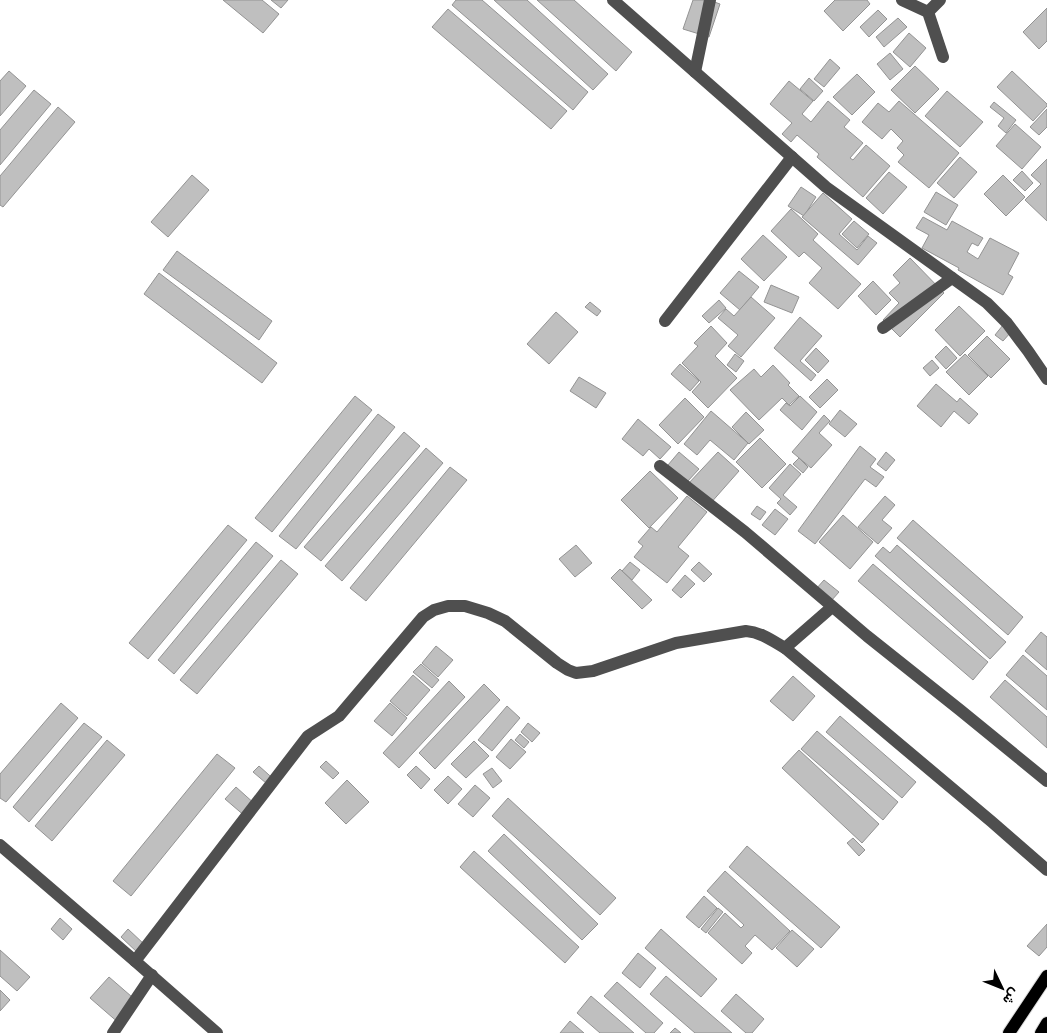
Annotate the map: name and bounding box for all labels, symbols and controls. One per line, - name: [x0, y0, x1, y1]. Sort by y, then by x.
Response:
- north arrow: [977, 963, 1027, 1013]
- text: ش: [999, 985, 1024, 1009]

